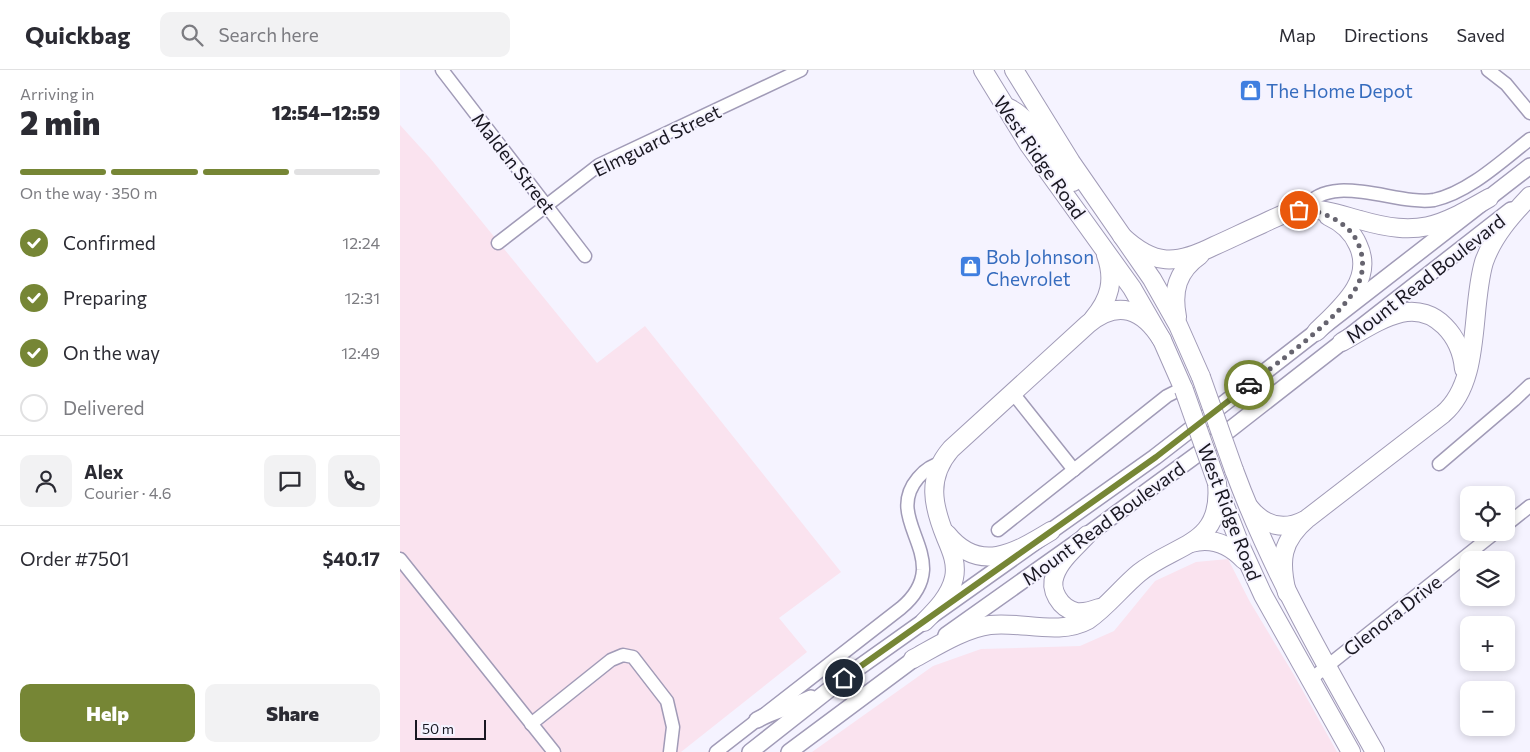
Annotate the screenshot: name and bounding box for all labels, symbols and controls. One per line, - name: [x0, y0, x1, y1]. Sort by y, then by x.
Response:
- search box: [160, 12, 510, 57]
- text: Quickbag: [25, 20, 130, 49]
- icon: search: [178, 21, 206, 49]
- text: Search here: [218, 23, 319, 46]
- text: Map: [1279, 24, 1316, 46]
- text: Directions: [1344, 24, 1428, 46]
- text: Saved: [1456, 24, 1505, 46]
- shop icon: The Home Depot: [1238, 78, 1262, 102]
- place label: The Home Depot: [1266, 79, 1413, 102]
- text: Arriving in: [20, 84, 94, 103]
- street label: West Ridge Road: [989, 91, 1091, 223]
- street label: Elmguard Street: [589, 99, 725, 181]
- text: 12:54–12:59: [272, 101, 380, 124]
- text: 2 min: [20, 102, 100, 142]
- street label: Malden Street: [467, 108, 561, 218]
- text: On the way · 350 m: [20, 183, 157, 202]
- pin: [1278, 189, 1320, 231]
- icon: bag: [1285, 196, 1313, 224]
- street label: Mount Read Boulevard: [1341, 209, 1509, 347]
- icon: check: [20, 229, 48, 257]
- text: Confirmed: [63, 231, 156, 254]
- text: 12:24: [342, 233, 380, 252]
- place label: Bob Johnson Chevrolet: [986, 245, 1094, 290]
- shop icon: Bob Johnson Chevrolet: [958, 255, 982, 279]
- icon: check: [20, 284, 48, 312]
- text: Preparing: [63, 286, 147, 309]
- text: 12:31: [345, 288, 380, 307]
- icon: check: [20, 339, 48, 367]
- text: On the way: [63, 341, 160, 364]
- text: 12:49: [341, 343, 380, 362]
- courier: [1224, 360, 1274, 410]
- icon: car: [1235, 371, 1263, 399]
- text: Delivered: [63, 396, 144, 419]
- street label: West Ridge Road: [1193, 440, 1267, 584]
- button: person: [20, 455, 72, 507]
- button: chat: [264, 455, 316, 507]
- button: phone: [328, 455, 380, 507]
- street label: Mount Read Boulevard: [1017, 456, 1189, 590]
- text: Alex: [84, 460, 124, 483]
- text: Courier · 4.6: [84, 483, 171, 502]
- map controls: [1460, 486, 1515, 736]
- button: locate: [1460, 486, 1515, 541]
- text: Order #7501: [20, 547, 129, 570]
- text: $40.17: [322, 547, 380, 570]
- button: layers: [1460, 551, 1515, 606]
- street label: Glenora Drive: [1338, 570, 1446, 660]
- button: +: [1460, 616, 1515, 671]
- pin: [823, 657, 865, 699]
- icon: home: [830, 664, 858, 692]
- button: −: [1460, 681, 1515, 736]
- button: Help: [20, 684, 195, 742]
- button: Share: [205, 684, 380, 742]
- scale bar: [415, 717, 486, 740]
- text: 50 m: [422, 720, 454, 737]

